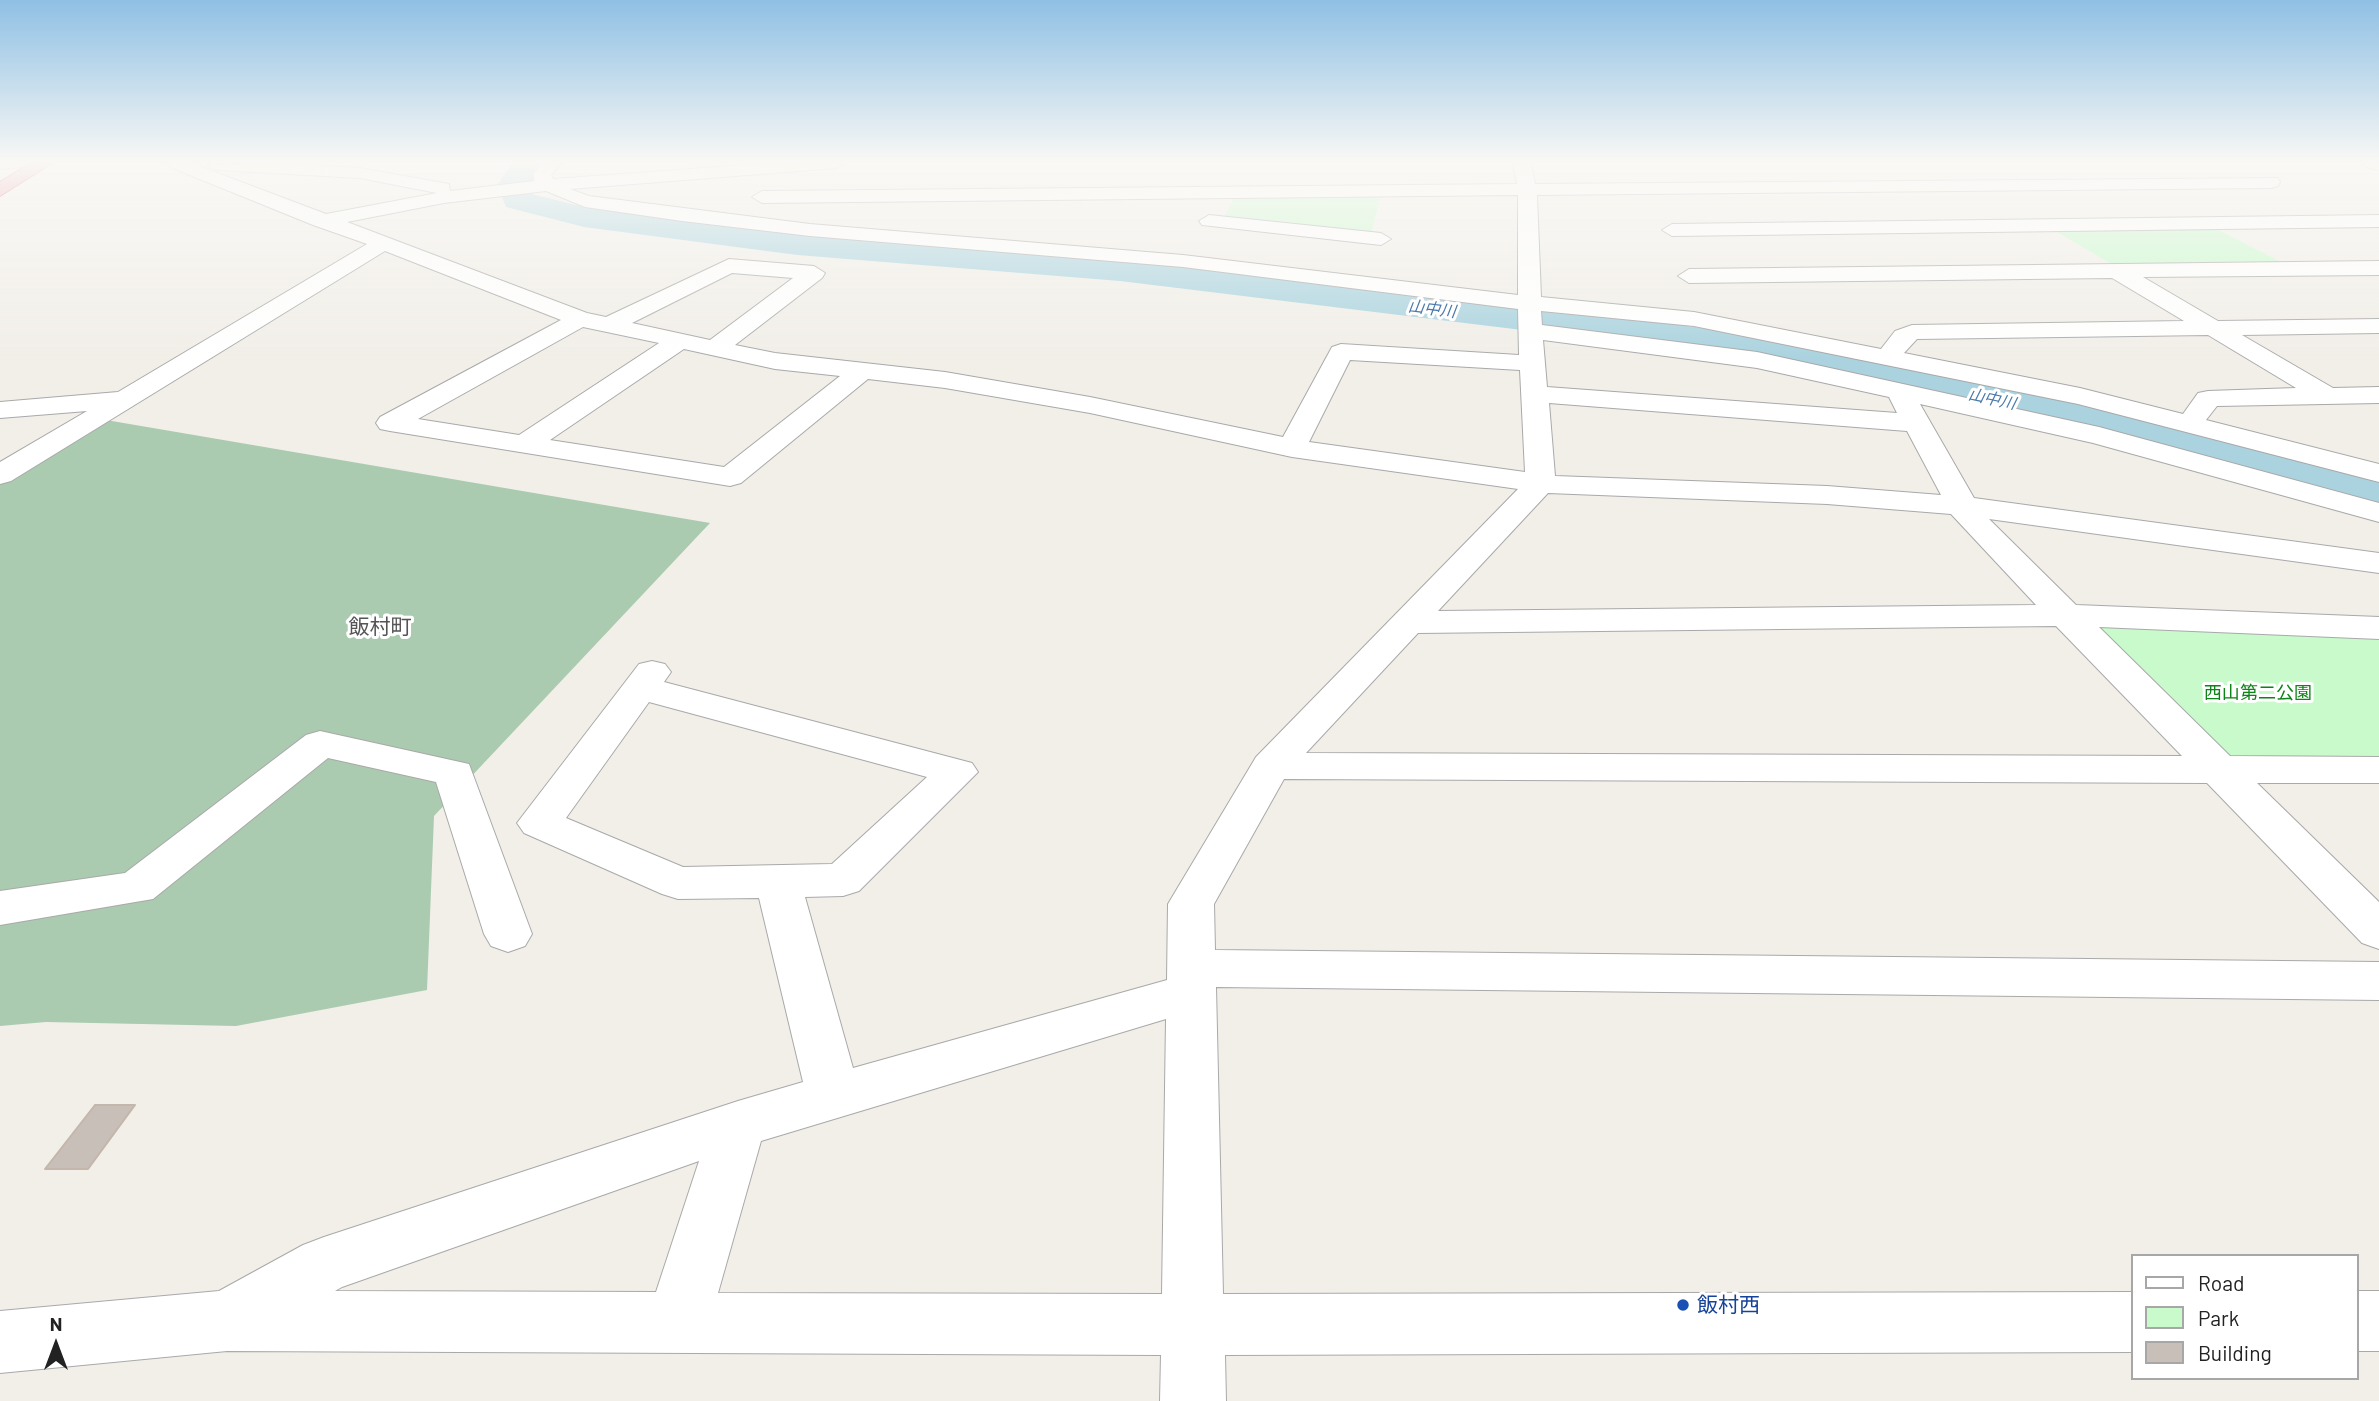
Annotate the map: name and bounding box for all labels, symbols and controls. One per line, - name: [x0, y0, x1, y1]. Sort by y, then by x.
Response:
- water label: 山中川: [1407, 297, 1457, 321]
- water label: 山中川: [1967, 385, 2017, 413]
- district label: 飯村町: [349, 614, 411, 640]
- park label: 西山第二公園: [2204, 682, 2312, 704]
- legend: [2130, 1254, 2358, 1380]
- text: Road: [2198, 1270, 2244, 1295]
- place label: 飯村西: [1697, 1292, 1760, 1318]
- marker: 飯村西: [1675, 1297, 1691, 1313]
- text: Park: [2198, 1305, 2239, 1330]
- north arrow: [21, 1310, 91, 1380]
- text: N: [50, 1312, 62, 1335]
- text: Building: [2198, 1340, 2272, 1365]

